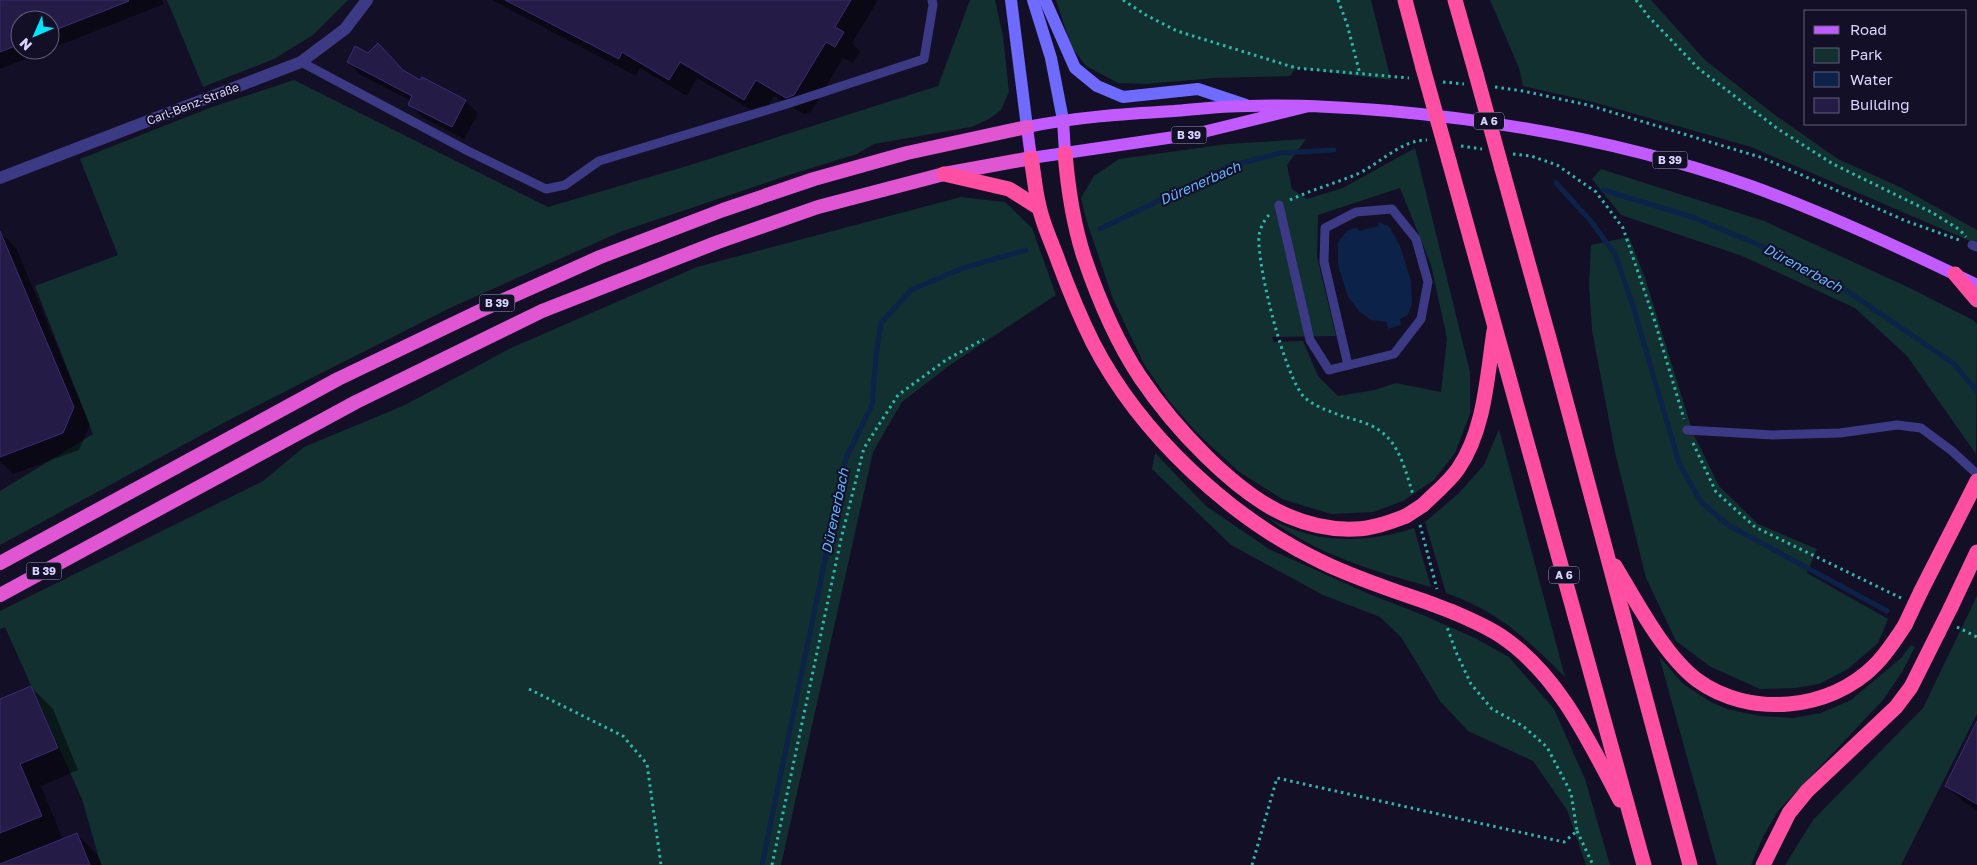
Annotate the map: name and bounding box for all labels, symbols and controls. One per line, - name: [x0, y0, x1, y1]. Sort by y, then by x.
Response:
- north arrow: [10, 10, 60, 60]
- legend: [1804, 10, 1967, 125]
- text: Road: [1850, 20, 1887, 38]
- text: N: [16, 35, 35, 54]
- text: Park: [1850, 45, 1883, 63]
- text: Water: [1850, 70, 1893, 88]
- street label: Carl-Benz-Straße: [144, 79, 241, 128]
- text: Building: [1850, 95, 1910, 113]
- road number: A 6: [1474, 112, 1504, 130]
- road number: B 39: [1172, 126, 1206, 144]
- road number: B 39: [1652, 152, 1688, 168]
- water label: Dürenerbach: [1157, 157, 1244, 208]
- water label: Dürenerbach: [1761, 240, 1847, 296]
- road number: B 39: [480, 294, 514, 312]
- water label: Dürenerbach: [817, 465, 852, 555]
- road number: B 39: [27, 562, 62, 580]
- road number: A 6: [1549, 566, 1579, 584]

